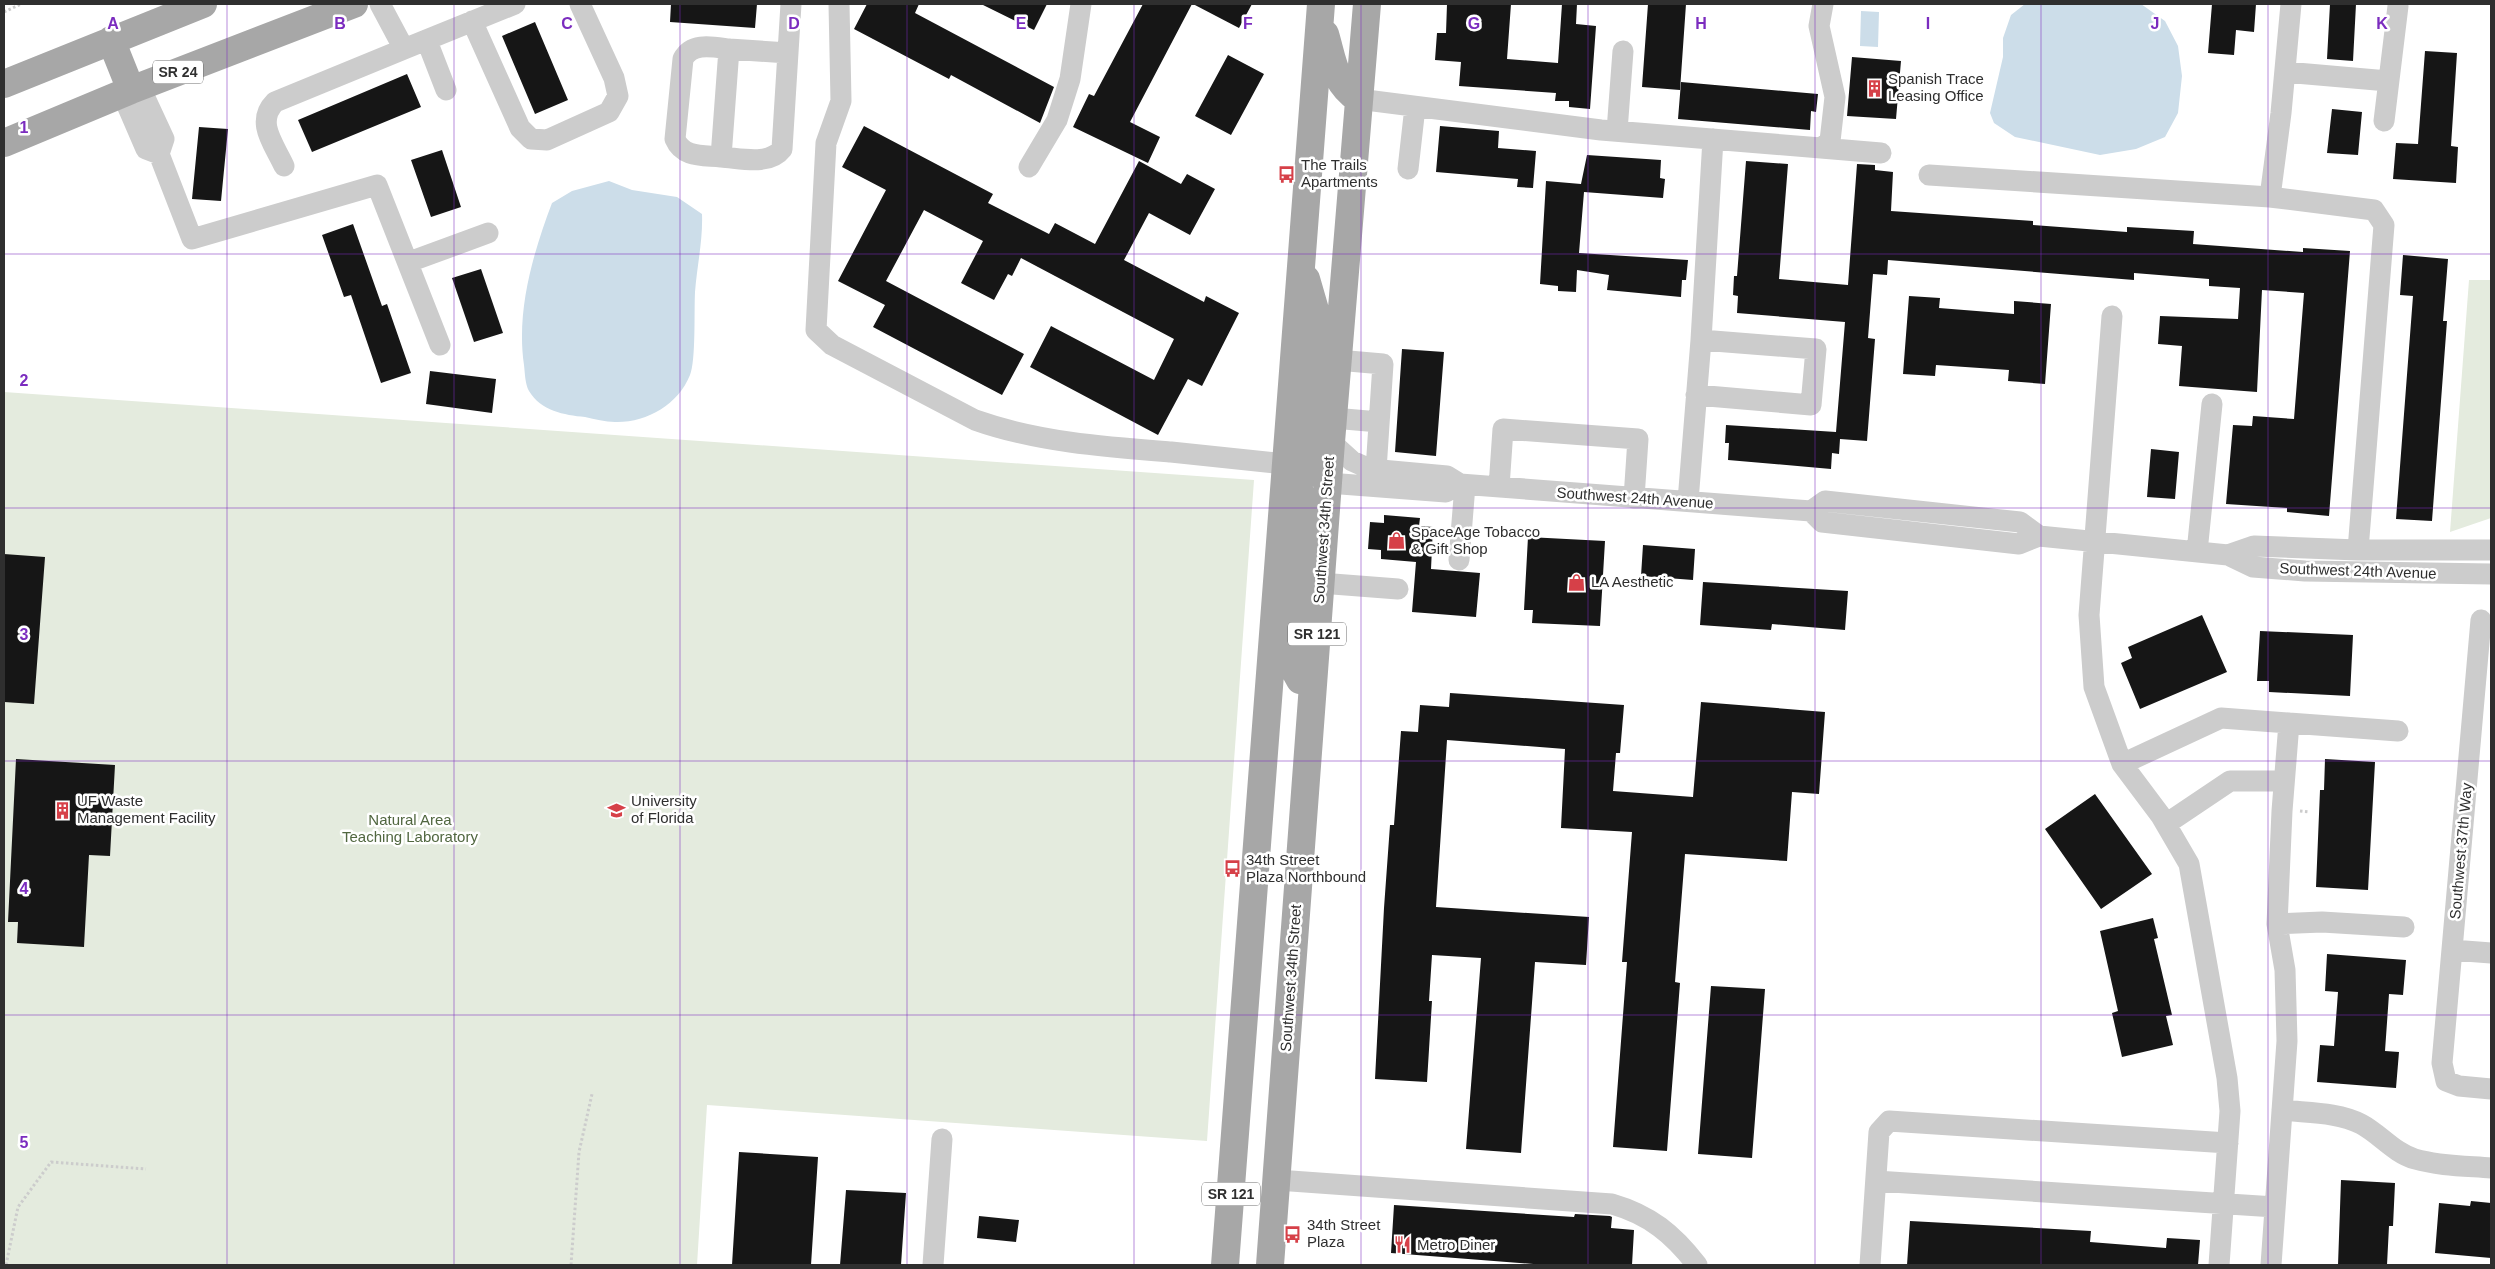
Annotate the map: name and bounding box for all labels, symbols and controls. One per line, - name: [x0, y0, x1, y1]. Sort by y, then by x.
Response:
- text: A: [107, 15, 119, 32]
- text: B: [334, 15, 346, 32]
- text: C: [561, 15, 573, 32]
- text: D: [788, 15, 800, 32]
- text: E: [1016, 15, 1027, 32]
- text: F: [1243, 15, 1253, 32]
- text: G: [1468, 15, 1480, 32]
- text: H: [1695, 15, 1707, 32]
- text: I: [1926, 15, 1930, 32]
- text: J: [2151, 15, 2159, 32]
- text: K: [2376, 15, 2388, 32]
- road number: SR 24: [153, 61, 203, 84]
- place label: Spanish Trace Leasing Office: [1888, 70, 1984, 104]
- building icon: Spanish Trace Leasing Office: [1864, 78, 1884, 98]
- text: 1: [20, 119, 29, 136]
- place label: The Trails Apartments: [1301, 156, 1378, 190]
- bus stop icon: The Trails Apartments: [1277, 164, 1297, 184]
- text: 2: [20, 372, 29, 389]
- street label: Southwest 34th Street: [1310, 455, 1337, 604]
- street label: Southwest 24th Avenue: [1556, 484, 1714, 511]
- place label: SpaceAge Tobacco & Gift Shop: [1411, 523, 1540, 557]
- shop icon: SpaceAge Tobacco & Gift Shop: [1387, 531, 1407, 551]
- street label: Southwest 24th Avenue: [2279, 559, 2437, 582]
- shop icon: LA Aesthetic: [1567, 572, 1587, 592]
- place label: LA Aesthetic: [1591, 573, 1674, 590]
- road number: SR 121: [1288, 622, 1346, 646]
- text: 3: [20, 626, 29, 643]
- street label: Southwest 37th Way: [2446, 781, 2475, 920]
- place label: UF Waste Management Facility: [77, 792, 216, 826]
- place label: University of Florida: [631, 792, 697, 826]
- building icon: UF Waste Management Facility: [53, 800, 73, 820]
- school or university icon: University of Florida: [607, 800, 627, 820]
- park label: Natural Area Teaching Laboratory: [342, 811, 478, 845]
- place label: 34th Street Plaza Northbound: [1246, 851, 1366, 885]
- bus stop icon: 34th Street Plaza Northbound: [1222, 859, 1242, 879]
- text: 4: [20, 880, 29, 897]
- street label: Southwest 34th Street: [1277, 903, 1304, 1052]
- text: 5: [20, 1134, 29, 1151]
- road number: SR 121: [1202, 1182, 1260, 1206]
- place label: 34th Street Plaza: [1307, 1216, 1381, 1250]
- bus stop icon: 34th Street Plaza: [1283, 1224, 1303, 1244]
- restaurant icon: Metro Diner: [1393, 1235, 1413, 1255]
- place label: Metro Diner: [1417, 1236, 1495, 1253]

